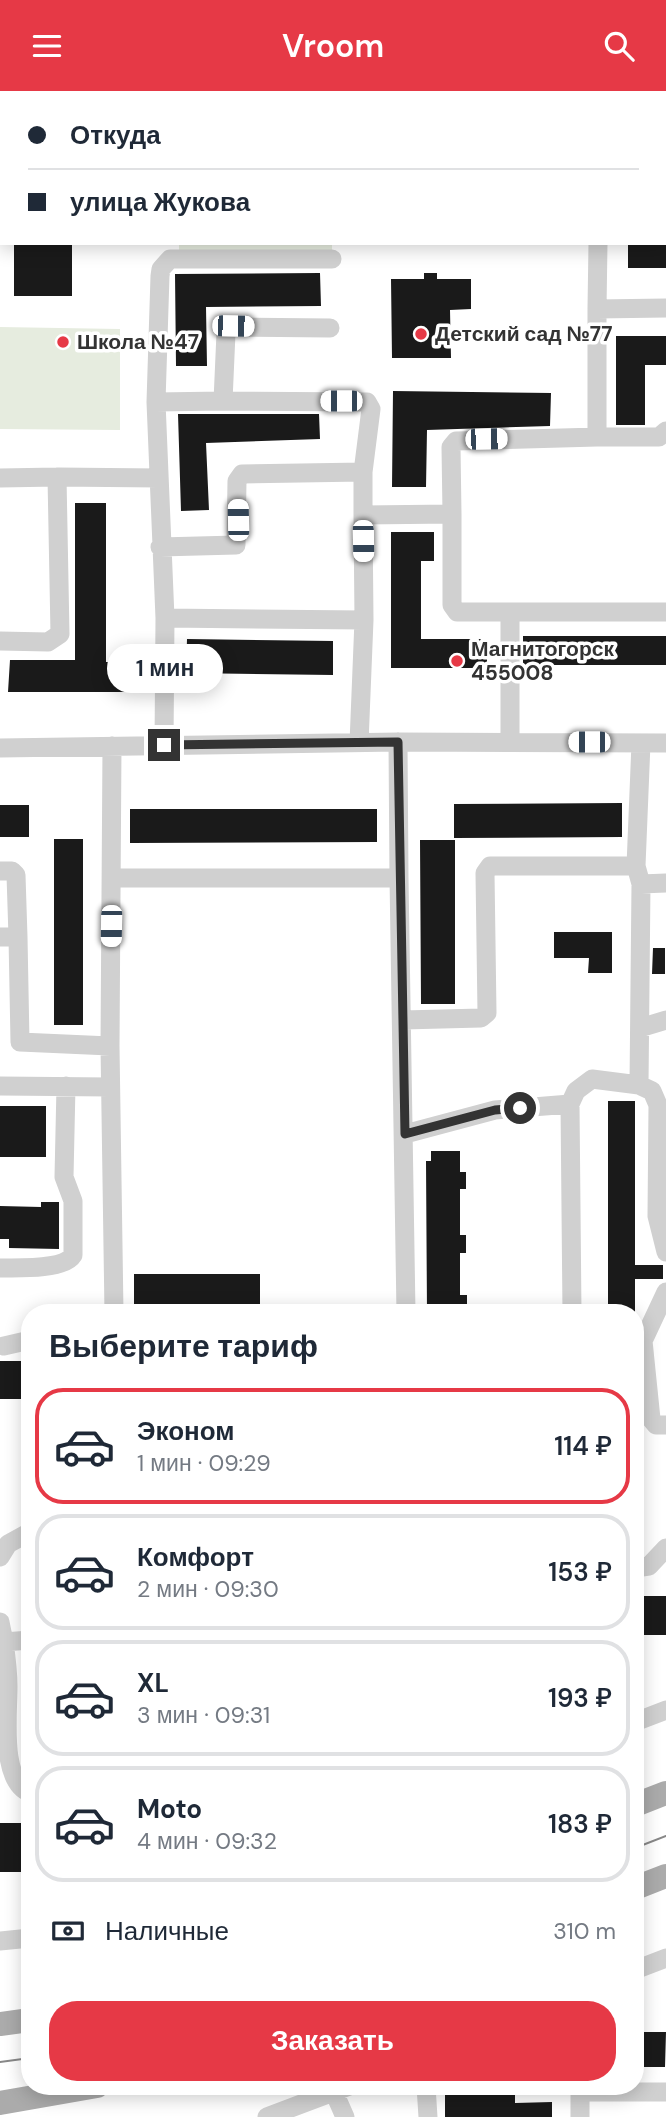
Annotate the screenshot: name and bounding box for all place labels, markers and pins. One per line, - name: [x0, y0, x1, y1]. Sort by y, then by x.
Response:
- place label: Детский сад №77: [435, 320, 612, 348]
- marker: Детский сад №77: [413, 326, 429, 342]
- place label: Школа №47: [77, 328, 199, 356]
- marker: Школа №47: [55, 334, 71, 350]
- place label: Магнитогорск 455008: [471, 635, 614, 687]
- marker: Магнитогорск 455008: [449, 653, 465, 669]

